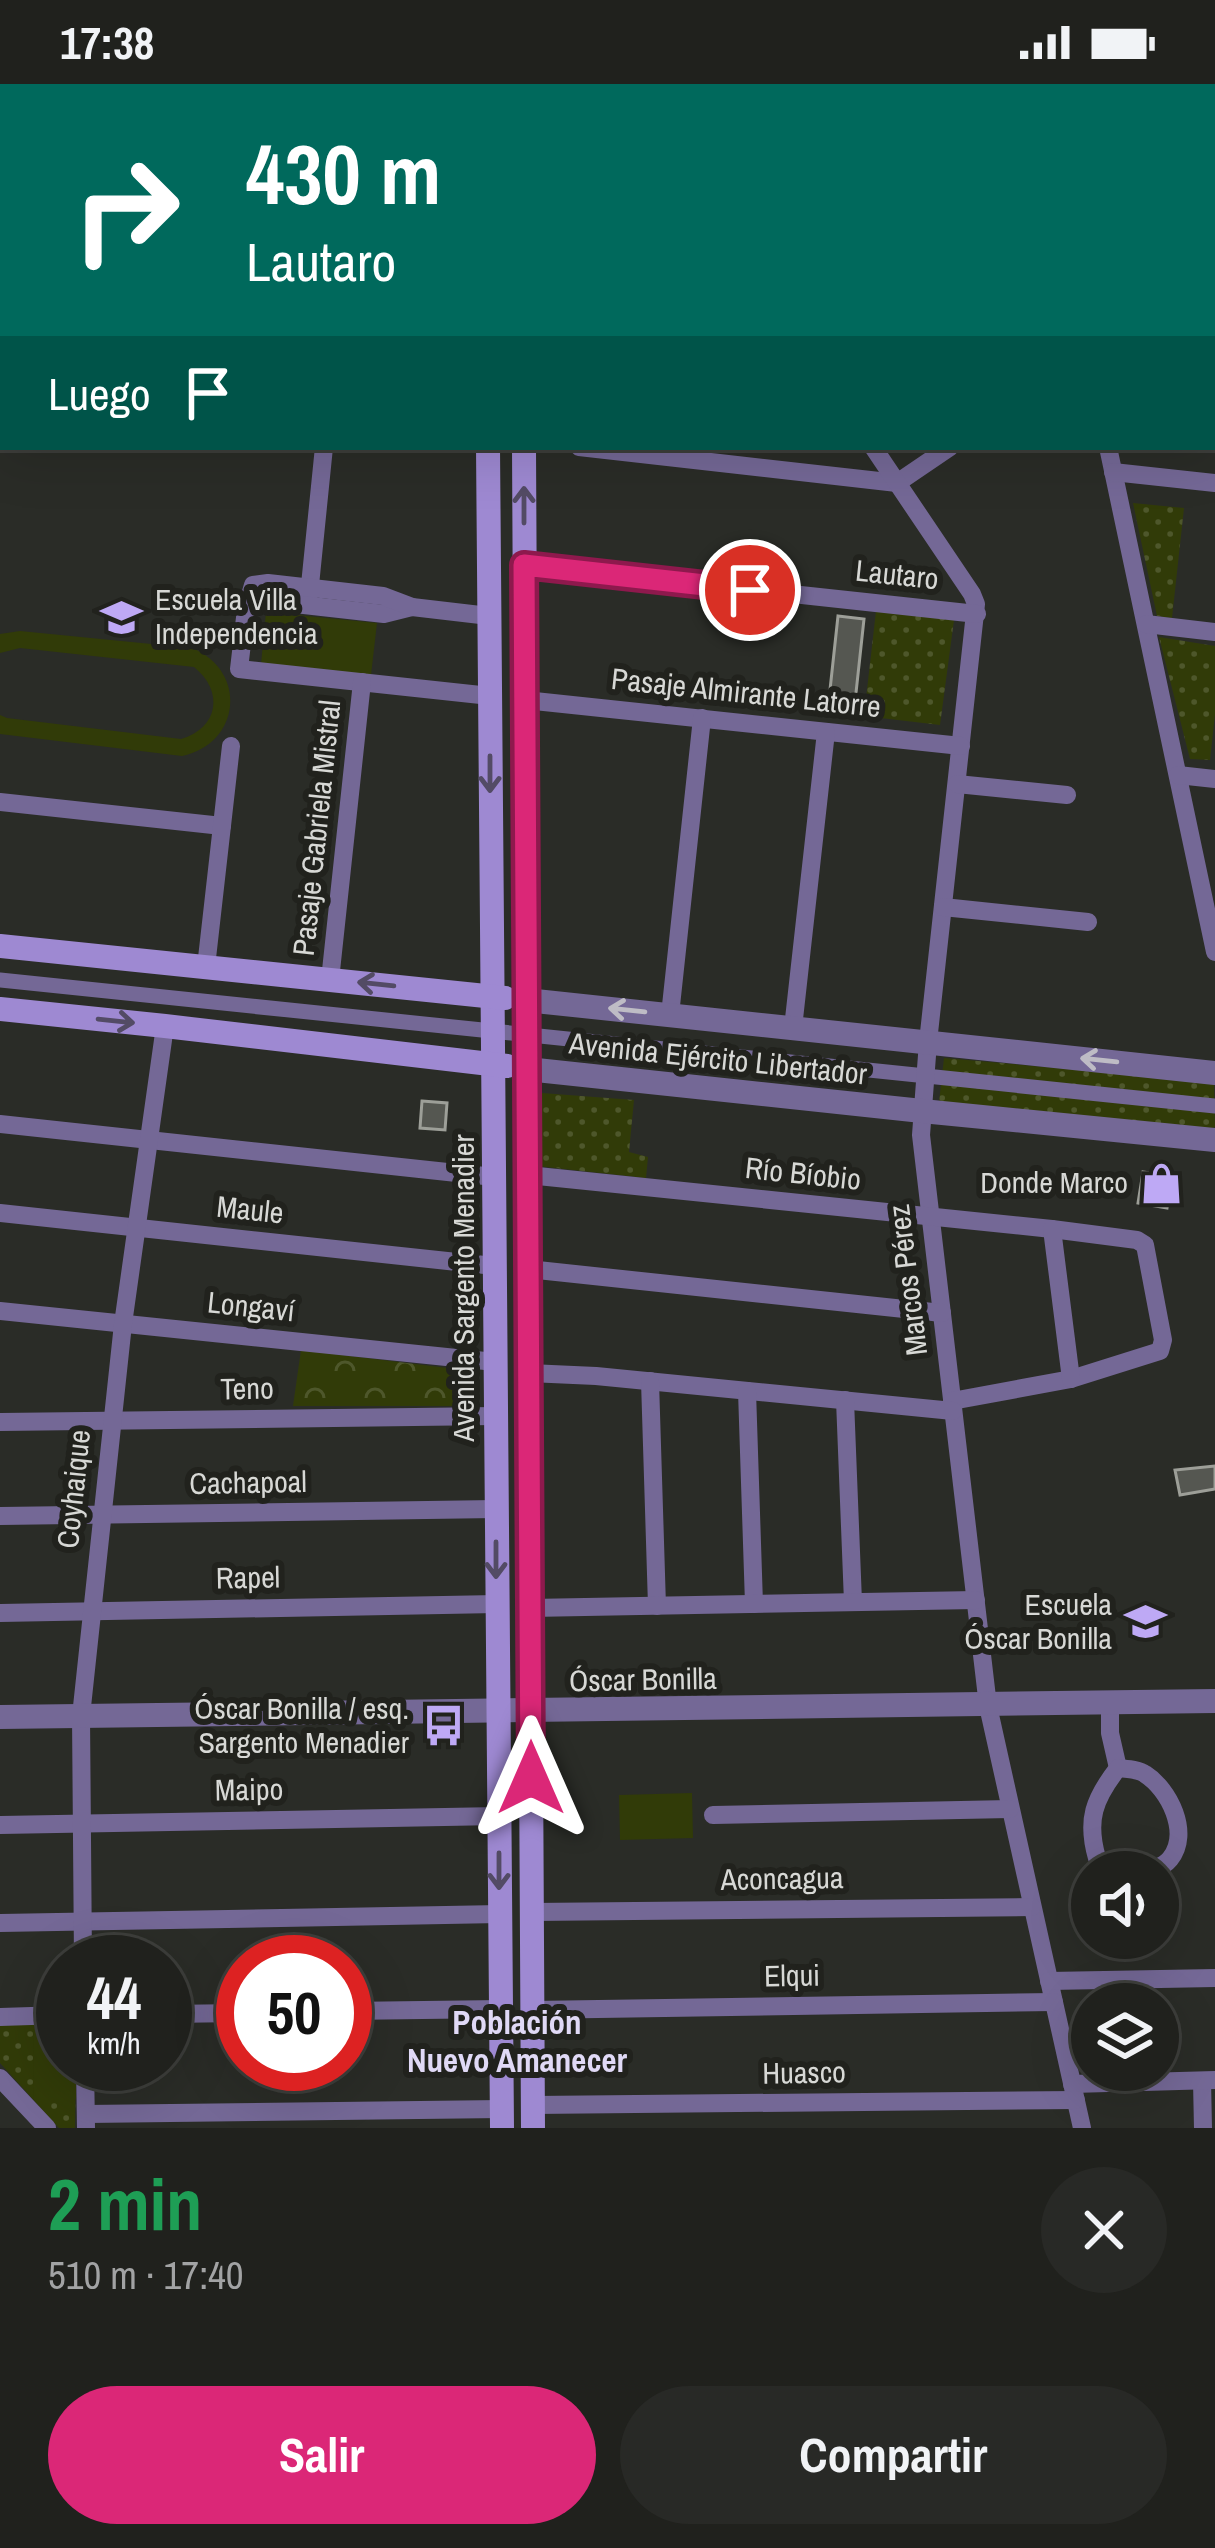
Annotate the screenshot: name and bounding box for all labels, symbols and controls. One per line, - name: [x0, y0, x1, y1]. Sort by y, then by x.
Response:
- text: 17:38: [60, 12, 154, 73]
- text: 430 m: [246, 117, 441, 230]
- icon: right: [48, 132, 204, 288]
- text: Lautaro: [246, 225, 396, 298]
- icon: arrive: [175, 360, 241, 426]
- text: Luego: [48, 363, 151, 424]
- one-way arrow: [513, 486, 535, 525]
- pin: [699, 539, 801, 641]
- street label: Lautaro: [854, 550, 941, 598]
- icon: arrive: [717, 557, 783, 623]
- place label: Escuela Villa Independencia: [155, 579, 318, 653]
- school or university icon: Escuela Villa Independencia: [98, 594, 144, 640]
- street label: Pasaje Almirante Latorre: [609, 658, 883, 726]
- street label: Pasaje Gabriela Mistral: [283, 698, 349, 958]
- one-way arrow: [479, 754, 502, 793]
- one-way arrow: [357, 973, 396, 995]
- one-way arrow: [608, 999, 647, 1021]
- one-way arrow: [96, 1010, 135, 1033]
- street label: Avenida Ejército Libertador: [566, 1022, 870, 1094]
- one-way arrow: [1080, 1049, 1119, 1071]
- street label: Avenida Sargento Menadier: [443, 1134, 483, 1443]
- street label: Río Bíobio: [743, 1147, 863, 1199]
- shop icon: Donde Marco: [1139, 1160, 1185, 1206]
- place label: Donde Marco: [980, 1162, 1128, 1202]
- street label: Maule: [215, 1186, 286, 1232]
- street label: Marcos Pérez: [878, 1202, 936, 1358]
- street label: Longaví: [205, 1282, 297, 1330]
- street label: Teno: [220, 1368, 274, 1408]
- street label: Coyhaique: [47, 1428, 99, 1550]
- street label: Cachapoal: [189, 1461, 307, 1503]
- one-way arrow: [485, 1540, 508, 1579]
- street label: Rapel: [216, 1556, 280, 1598]
- place label: Escuela Óscar Bonilla: [964, 1584, 1112, 1658]
- school or university icon: Escuela Óscar Bonilla: [1123, 1599, 1169, 1645]
- street label: Óscar Bonilla: [569, 1658, 717, 1700]
- place label: Óscar Bonilla / esq. Sargento Menadier: [194, 1688, 410, 1762]
- bus stop icon: Óscar Bonilla / esq. Sargento Menadier: [420, 1703, 466, 1749]
- position arrow: [468, 1715, 594, 1841]
- street label: Maipo: [214, 1768, 284, 1810]
- one-way arrow: [488, 1851, 511, 1890]
- map controls: [1071, 1851, 1179, 2091]
- button: sound: [1071, 1851, 1179, 1959]
- street label: Aconcagua: [719, 1857, 844, 1899]
- speed limit sign: 50: [216, 1935, 372, 2091]
- street label: Elqui: [764, 1955, 820, 1995]
- text: 44: [87, 1957, 141, 2038]
- button: layers: [1071, 1983, 1179, 2091]
- district label: Población Nuevo Amanecer: [407, 2000, 628, 2082]
- text: km/h: [87, 2023, 141, 2063]
- street label: Huasco: [762, 2051, 846, 2093]
- text: 2 min: [48, 2155, 202, 2252]
- button: close: [1041, 2167, 1167, 2293]
- text: 510 m · 17:40: [48, 2249, 244, 2301]
- button: Salir: [48, 2386, 596, 2524]
- button: Compartir: [620, 2386, 1167, 2524]

